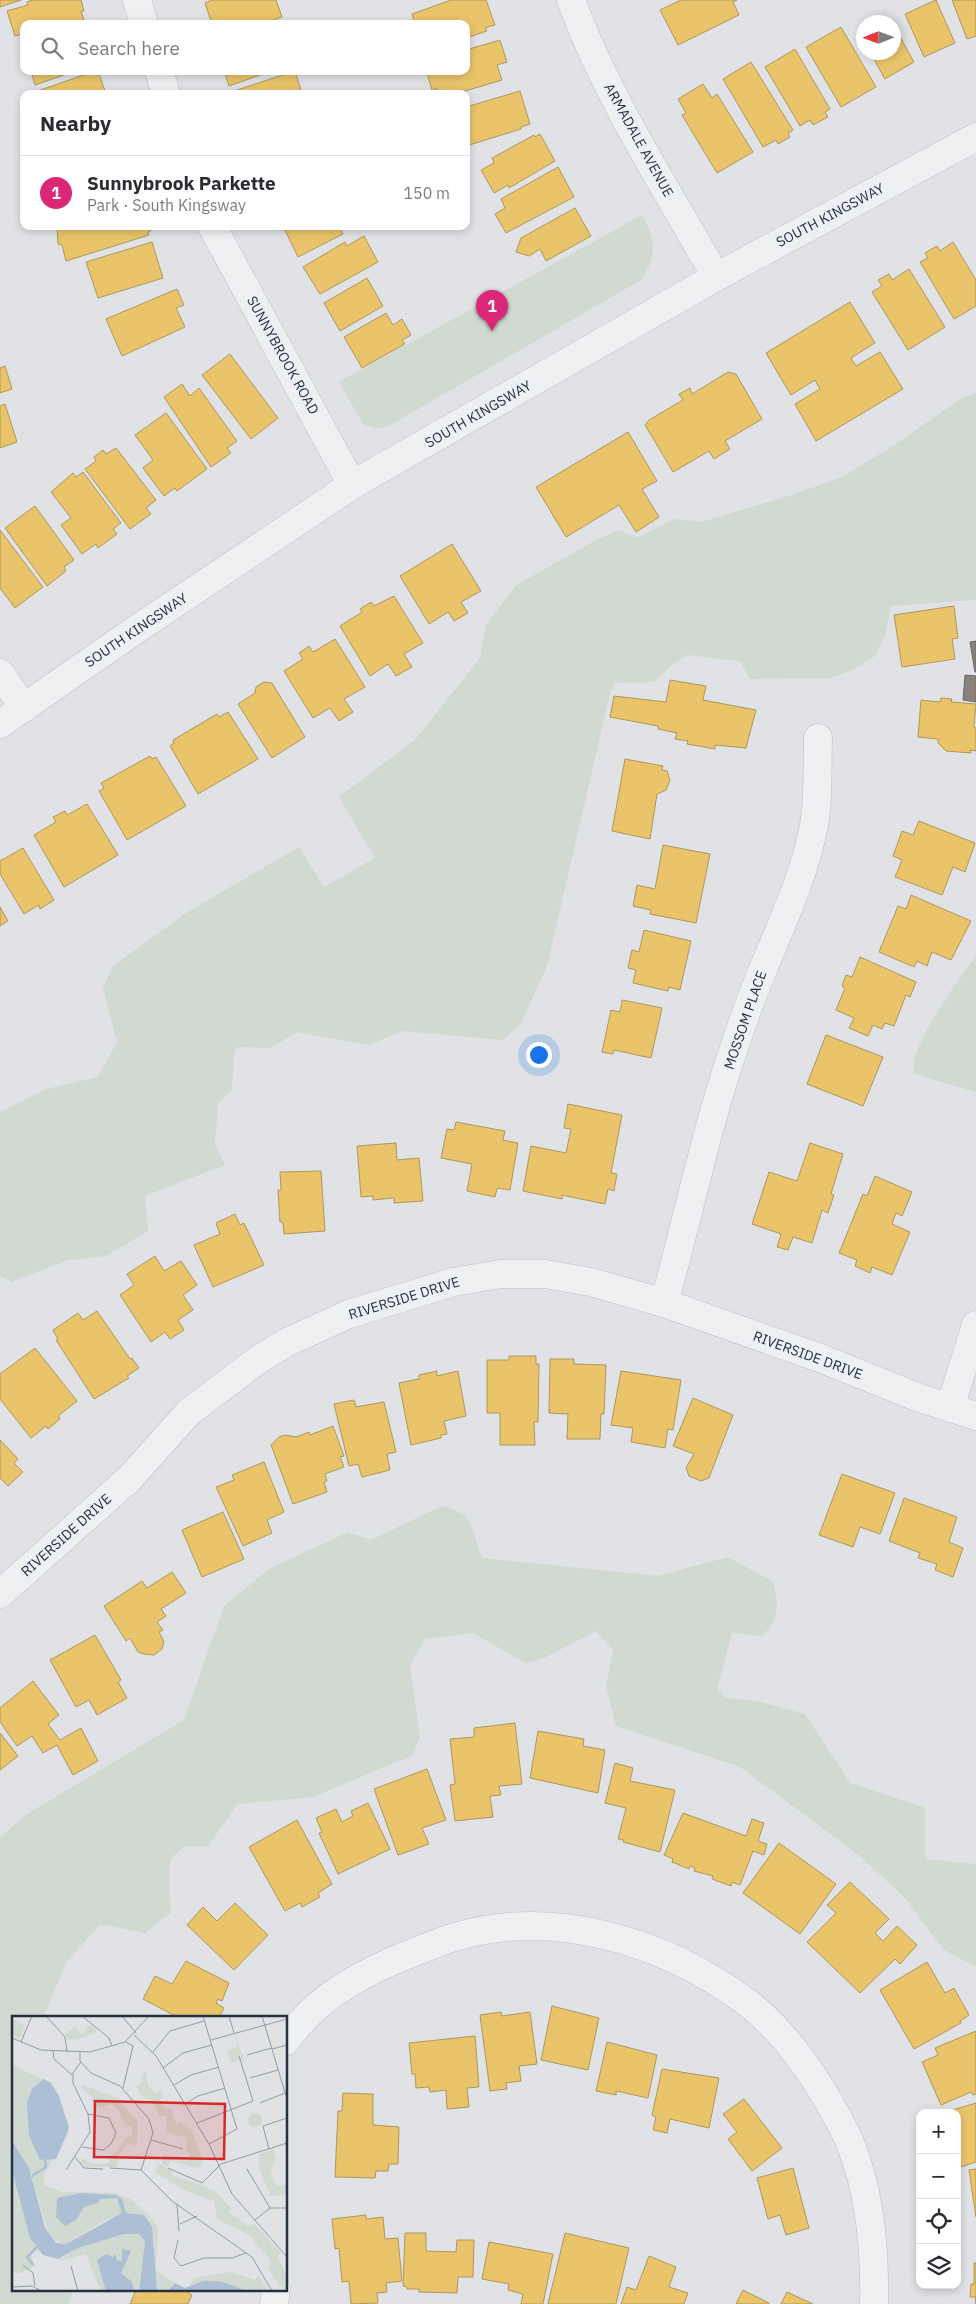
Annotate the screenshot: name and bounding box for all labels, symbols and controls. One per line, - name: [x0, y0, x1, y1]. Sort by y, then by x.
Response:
- north arrow: [856, 15, 901, 60]
- search box: [20, 20, 470, 75]
- icon: search: [38, 34, 66, 62]
- text: Search here: [78, 36, 180, 60]
- street label: ARMADALE AVENUE: [600, 80, 678, 200]
- text: Nearby: [40, 109, 111, 137]
- text: Sunnybrook Parkette: [87, 171, 276, 195]
- street label: SOUTH KINGSWAY: [773, 179, 888, 251]
- text: 1: [51, 183, 61, 203]
- text: 150 m: [403, 183, 450, 203]
- text: Park · South Kingsway: [87, 195, 246, 215]
- pin: 1: [476, 290, 508, 331]
- street label: SUNNYBROOK ROAD: [243, 293, 323, 417]
- street label: SOUTH KINGSWAY: [422, 376, 535, 452]
- street label: SOUTH KINGSWAY: [81, 589, 191, 671]
- street label: MOSSOM PLACE: [720, 968, 770, 1072]
- your location: [526, 1042, 552, 1068]
- street label: RIVERSIDE DRIVE: [346, 1273, 462, 1323]
- street label: RIVERSIDE DRIVE: [751, 1327, 865, 1383]
- street label: RIVERSIDE DRIVE: [17, 1490, 115, 1580]
- inset map: [12, 2016, 288, 2292]
- map controls: [916, 2109, 961, 2289]
- button: +: [916, 2109, 961, 2154]
- button: −: [916, 2154, 961, 2199]
- button: locate: [916, 2199, 961, 2244]
- button: layers: [916, 2244, 961, 2289]

